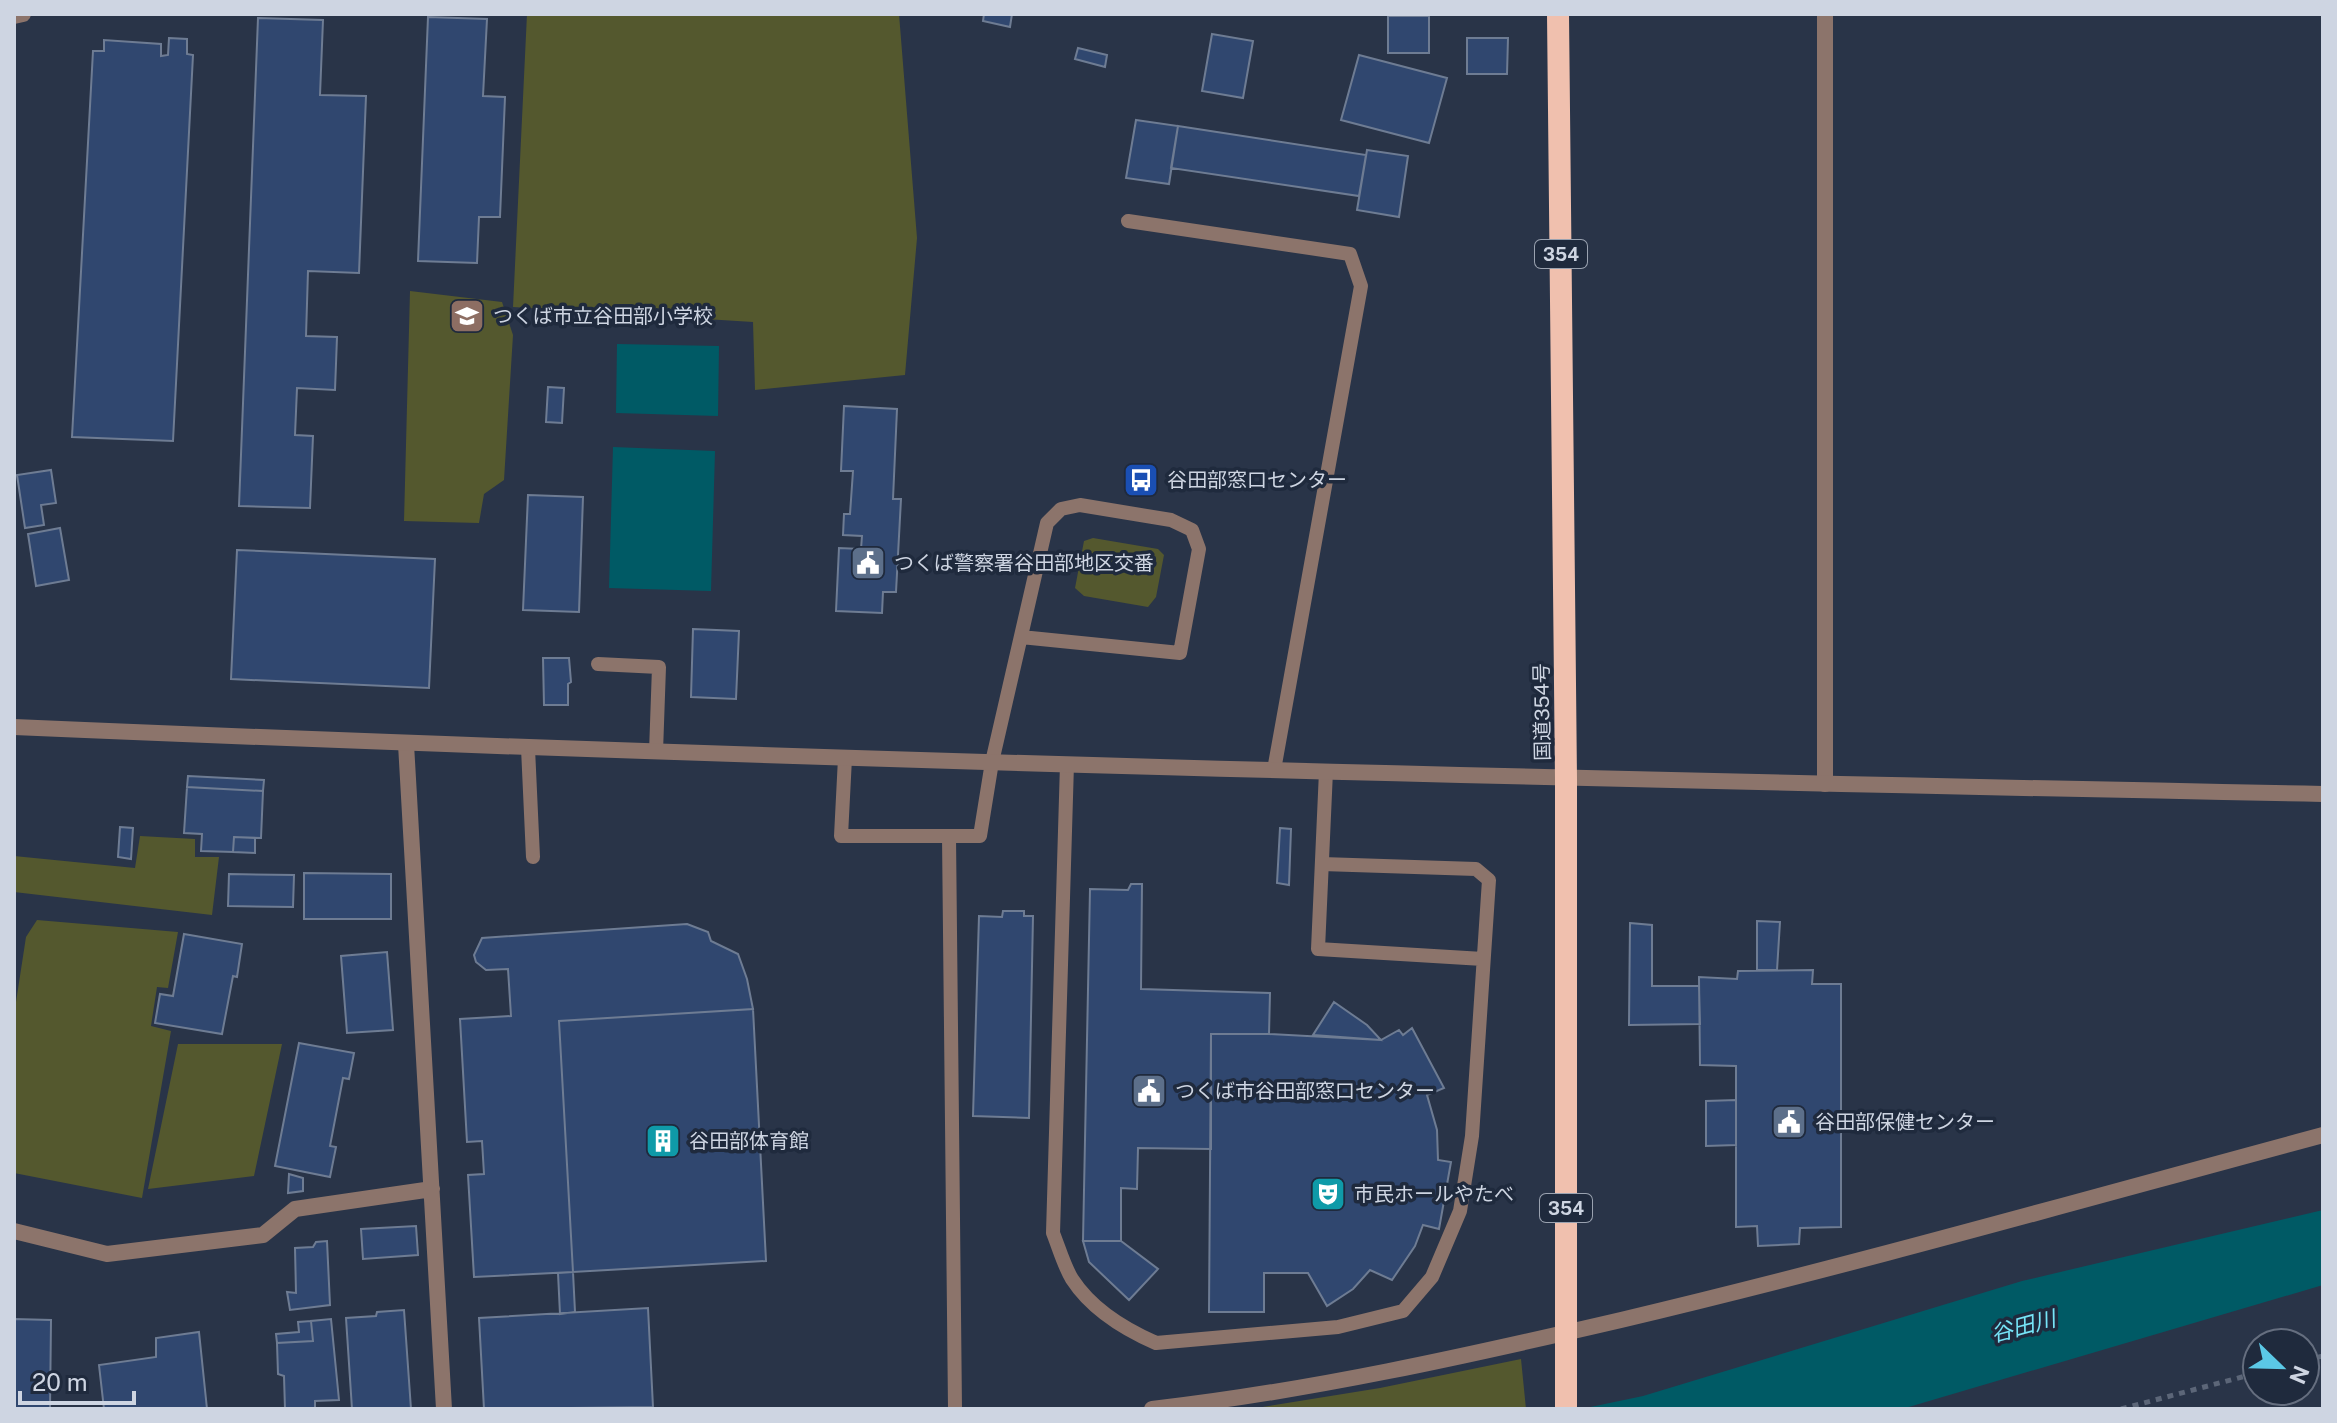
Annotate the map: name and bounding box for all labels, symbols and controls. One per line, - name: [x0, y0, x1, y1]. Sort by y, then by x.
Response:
- road number: 354: [1535, 240, 1587, 268]
- school or university icon: つくば市立谷田部小学校: [448, 297, 486, 335]
- place label: つくば市立谷田部小学校: [493, 304, 713, 328]
- bus stop icon: 谷田部窓口センター: [1122, 461, 1160, 499]
- place label: 谷田部窓口センター: [1167, 468, 1347, 492]
- public building icon: つくば警察署谷田部地区交番: [849, 544, 887, 582]
- place label: つくば警察署谷田部地区交番: [894, 551, 1154, 575]
- street label: 国道354号: [1529, 663, 1555, 761]
- public building icon: つくば市谷田部窓口センター: [1130, 1072, 1168, 1110]
- place label: つくば市谷田部窓口センター: [1175, 1079, 1435, 1103]
- public building icon: 谷田部保健センター: [1770, 1103, 1808, 1141]
- place label: 谷田部保健センター: [1815, 1110, 1995, 1134]
- building icon: 谷田部体育館: [644, 1122, 682, 1160]
- place label: 谷田部体育館: [689, 1129, 809, 1153]
- theatre icon: 市民ホールやたべ: [1309, 1175, 1347, 1213]
- place label: 市民ホールやたべ: [1354, 1182, 1514, 1206]
- road number: 354: [1540, 1194, 1592, 1222]
- water label: 谷田川: [1988, 1304, 2060, 1347]
- north arrow: [2241, 1327, 2321, 1407]
- scale bar: [20, 1355, 134, 1405]
- text: N: [2284, 1362, 2315, 1388]
- text: 20 m: [32, 1368, 88, 1396]

